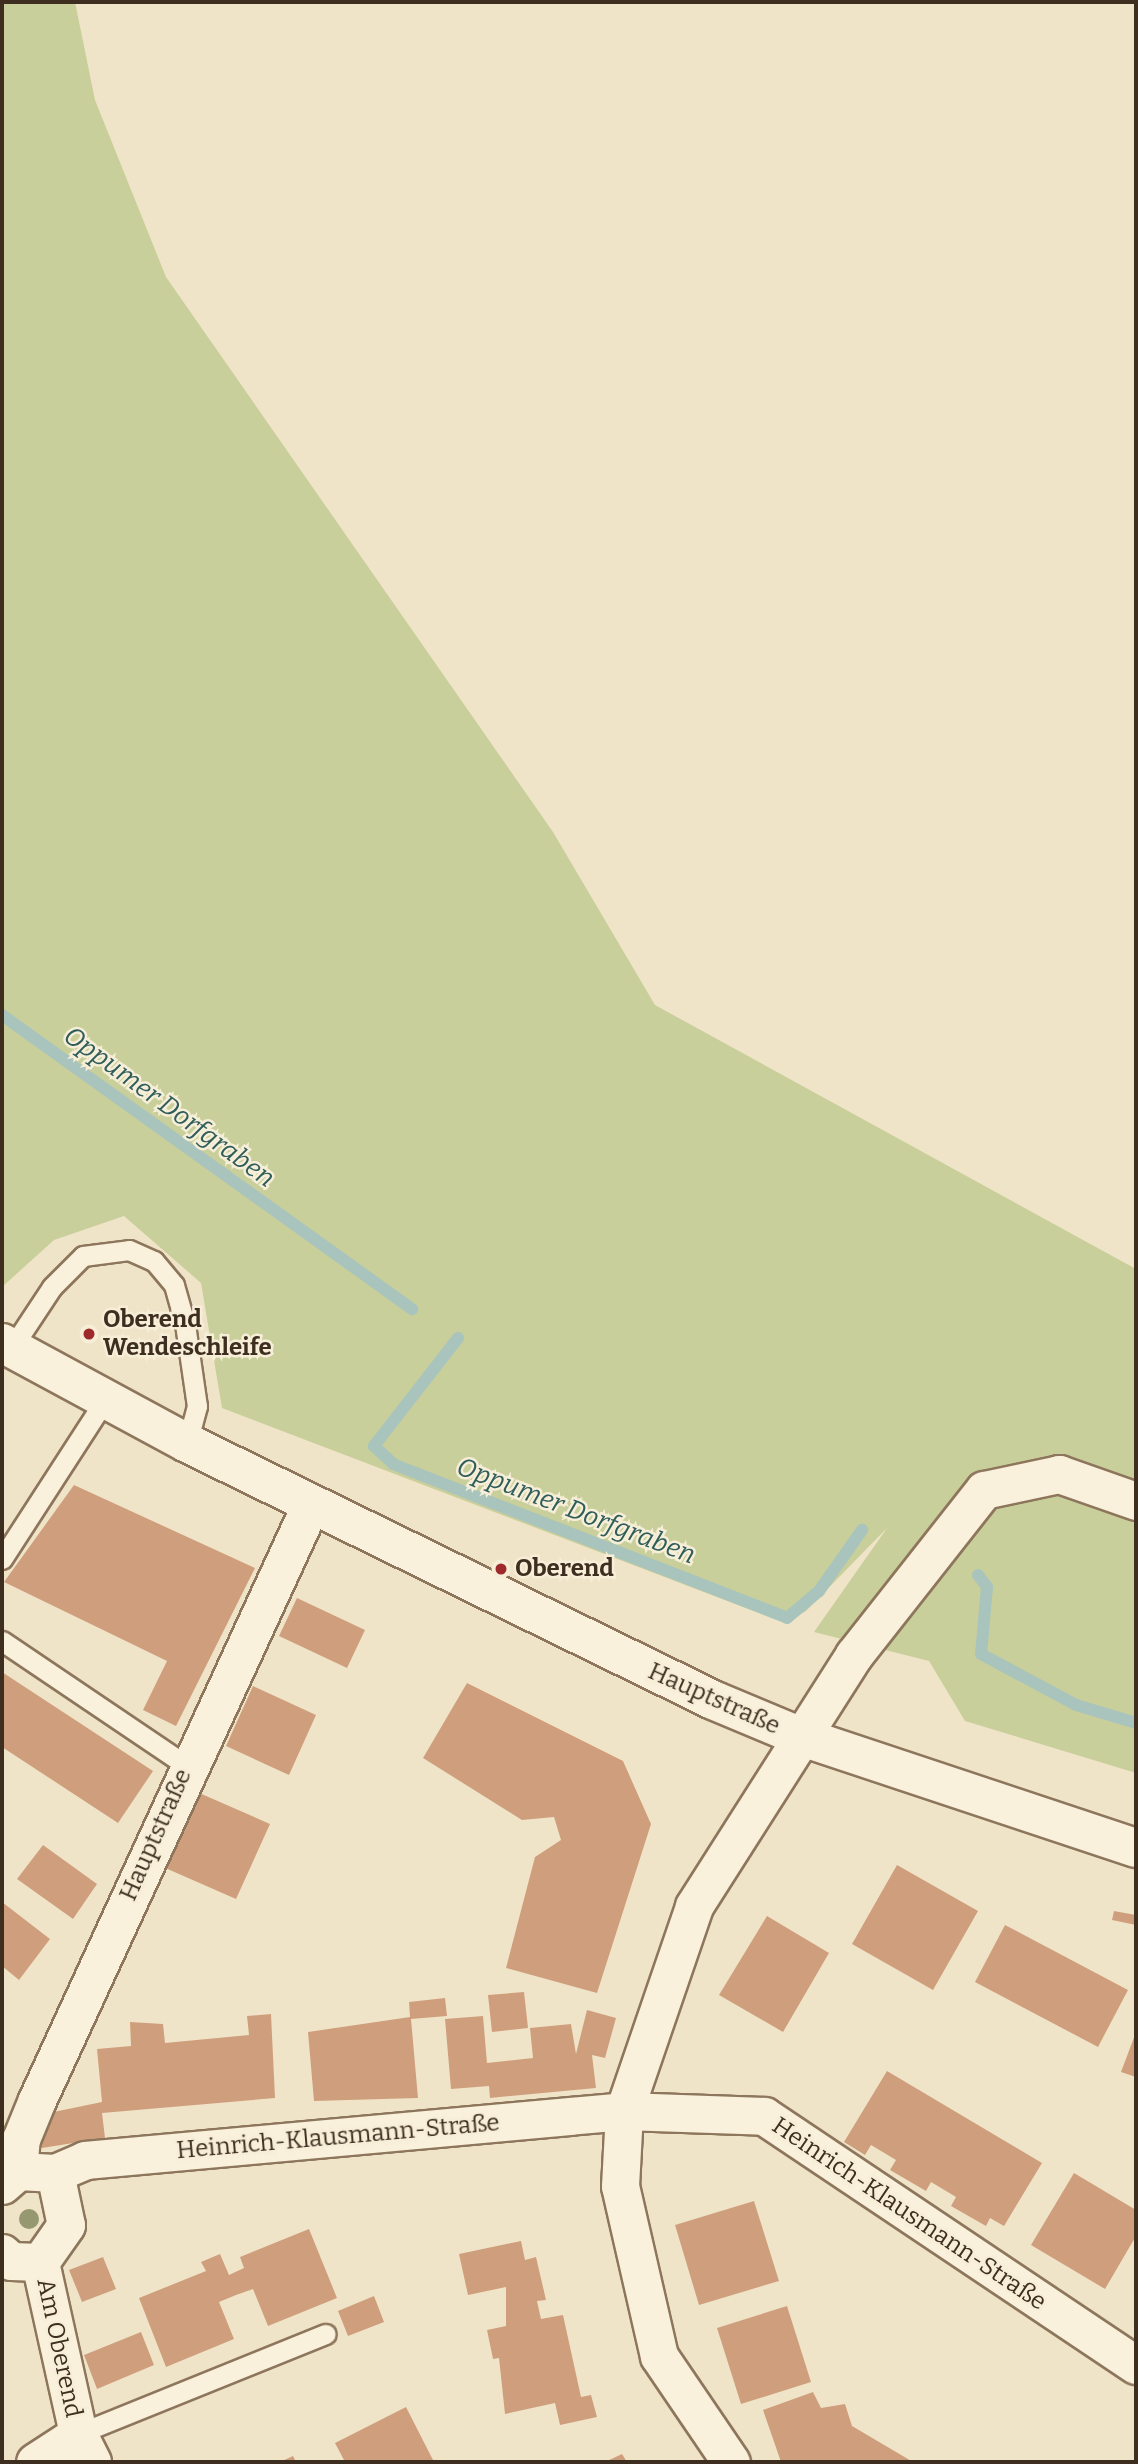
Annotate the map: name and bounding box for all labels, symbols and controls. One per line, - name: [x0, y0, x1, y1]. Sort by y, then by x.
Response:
- water label: Oppumer Dorfgraben: [57, 1020, 281, 1194]
- place label: Oberend Wendeschleife: [103, 1306, 272, 1362]
- marker: Oberend Wendeschleife: [81, 1326, 97, 1342]
- water label: Oppumer Dorfgraben: [452, 1451, 700, 1571]
- place label: Oberend: [515, 1555, 614, 1583]
- marker: Oberend: [493, 1561, 509, 1577]
- street label: Hauptstraße: [644, 1657, 784, 1741]
- street label: Hauptstraße: [114, 1765, 198, 1905]
- street label: Heinrich-Klausmann-Straße: [175, 2109, 501, 2165]
- street label: Heinrich-Klausmann-Straße: [767, 2111, 1051, 2317]
- street label: Am Oberend: [30, 2276, 88, 2420]

